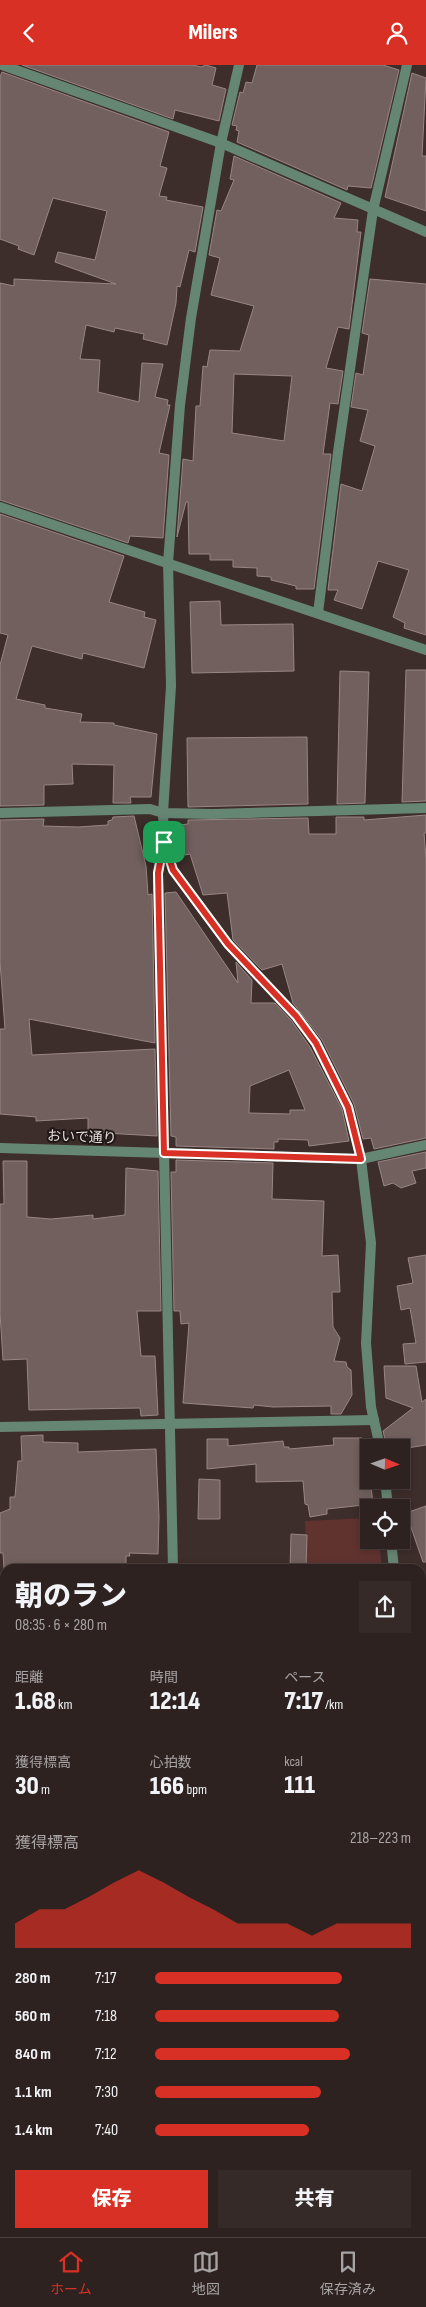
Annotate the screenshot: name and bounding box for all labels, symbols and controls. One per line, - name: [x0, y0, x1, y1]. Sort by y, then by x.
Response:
- icon: back: [15, 19, 43, 47]
- text: Milers: [189, 19, 237, 46]
- icon: person: [383, 19, 411, 47]
- pin: [143, 821, 185, 863]
- icon: arrive: [150, 828, 178, 856]
- street label: おいで通り: [47, 1127, 117, 1147]
- north arrow: [360, 1439, 410, 1489]
- map controls: [360, 1439, 410, 1549]
- button: locate: [360, 1499, 410, 1549]
- text: 朝のラン: [15, 1580, 127, 1613]
- button: share: [359, 1581, 411, 1633]
- text: 08:35 · 6 × 280 m: [15, 1616, 107, 1635]
- text: 距離: [15, 1669, 43, 1686]
- text: 時間: [150, 1669, 178, 1686]
- text: ペース: [284, 1669, 326, 1686]
- text: 1.68: [15, 1686, 56, 1717]
- text: 12:14: [150, 1686, 200, 1717]
- text: 7:17: [284, 1686, 323, 1717]
- text: km: [56, 1696, 72, 1713]
- text: /km: [323, 1696, 343, 1713]
- text: kcal: [284, 1753, 303, 1770]
- text: 獲得標高: [15, 1754, 71, 1771]
- text: 心拍数: [150, 1754, 192, 1771]
- text: 111: [284, 1770, 315, 1801]
- text: 30: [15, 1771, 39, 1802]
- text: 166: [150, 1771, 184, 1802]
- text: m: [39, 1781, 50, 1798]
- text: bpm: [184, 1781, 207, 1798]
- text: 218–223 m: [350, 1829, 411, 1848]
- text: 獲得標高: [15, 1834, 79, 1853]
- text: 280 m: [15, 1969, 50, 1988]
- text: 7:17: [95, 1969, 116, 1988]
- text: 560 m: [15, 2007, 50, 2026]
- text: 7:18: [95, 2007, 117, 2026]
- text: 840 m: [15, 2045, 51, 2064]
- text: 7:12: [95, 2045, 117, 2064]
- text: 1.1 km: [15, 2083, 52, 2102]
- text: 7:30: [95, 2083, 118, 2102]
- text: 1.4 km: [15, 2121, 53, 2140]
- text: 7:40: [95, 2121, 118, 2140]
- button: 保存: [15, 2170, 208, 2228]
- button: 共有: [218, 2170, 411, 2228]
- tab: ホーム: [50, 2248, 92, 2298]
- tab: 地図: [192, 2248, 220, 2298]
- tab: 保存済み: [320, 2248, 376, 2298]

